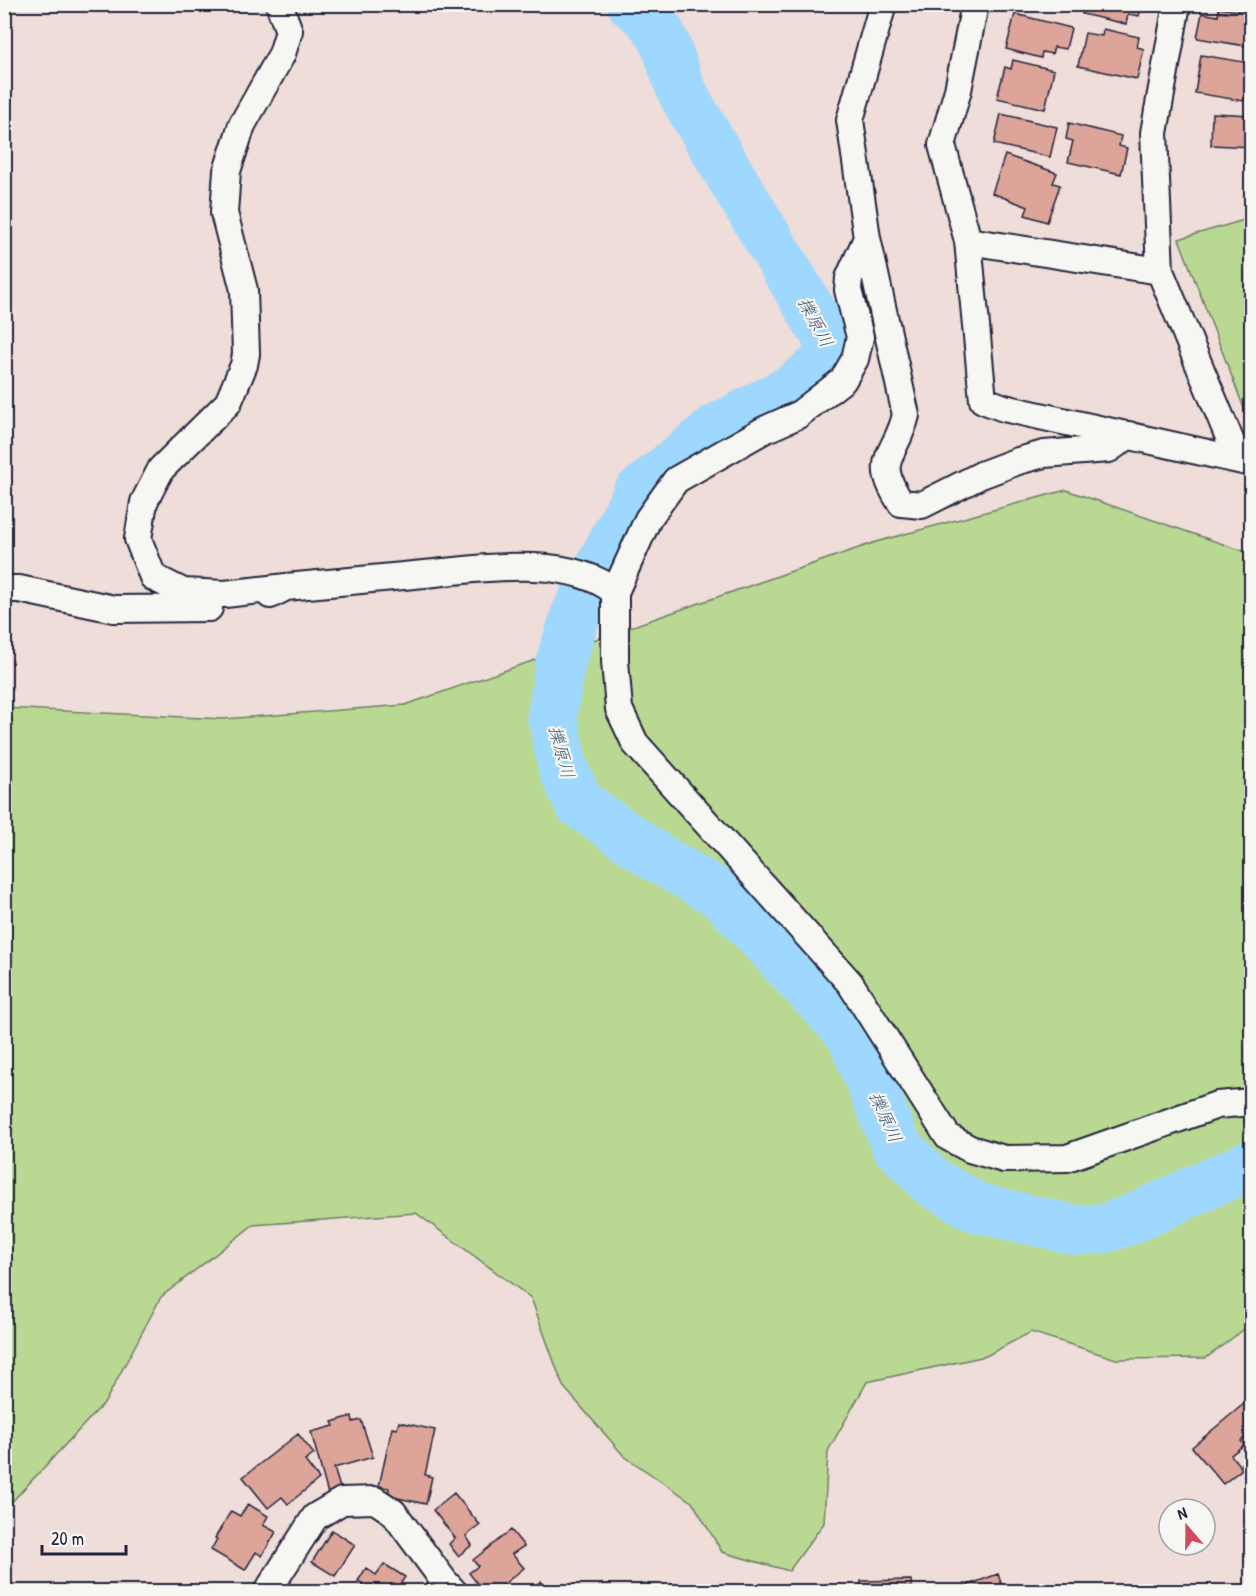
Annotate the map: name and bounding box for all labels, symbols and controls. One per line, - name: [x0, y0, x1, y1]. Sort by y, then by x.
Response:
- water label: 擽原川: [792, 292, 840, 352]
- water label: 擽原川: [543, 723, 581, 781]
- water label: 擽原川: [864, 1087, 908, 1147]
- north arrow: [1157, 1497, 1217, 1557]
- text: N: [1174, 1501, 1190, 1525]
- scale bar: [42, 1518, 126, 1556]
- text: 20 m: [51, 1526, 84, 1551]

